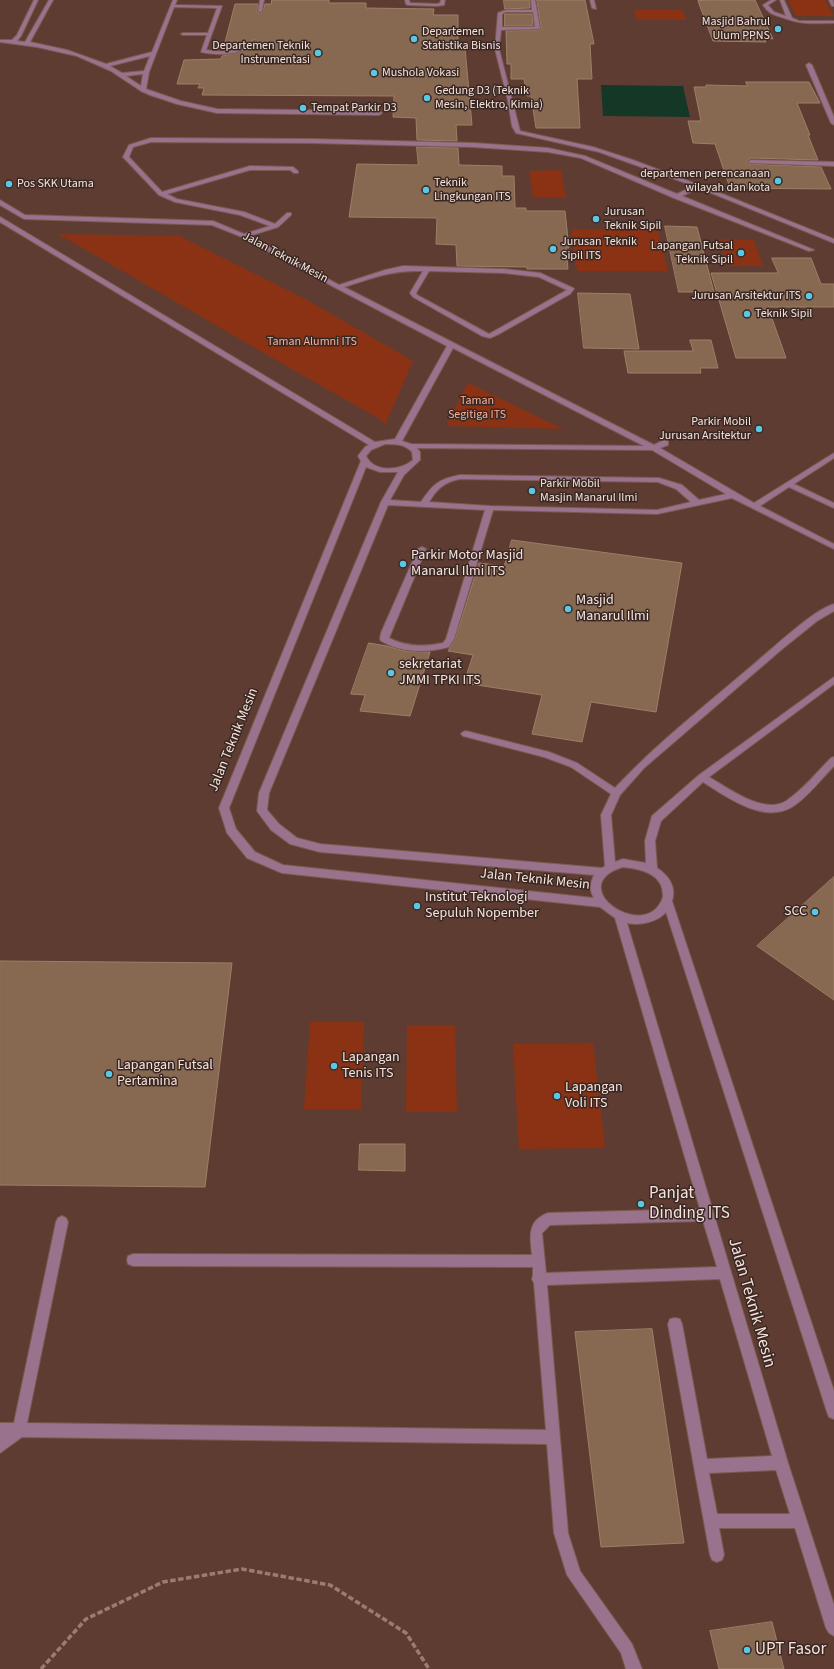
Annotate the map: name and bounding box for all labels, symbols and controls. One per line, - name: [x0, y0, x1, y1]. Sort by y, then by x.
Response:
- place label: Masjid Bahrul Ulum PPNS: [702, 15, 770, 43]
- marker: Masjid Bahrul Ulum PPNS: [773, 24, 783, 34]
- place label: Departemen Statistika Bisnis: [422, 25, 500, 53]
- marker: Departemen Statistika Bisnis: [409, 34, 419, 44]
- place label: Departemen Teknik Instrumentasi: [212, 39, 310, 67]
- marker: Departemen Teknik Instrumentasi: [313, 48, 323, 58]
- place label: Mushola Vokasi: [382, 66, 459, 80]
- marker: Mushola Vokasi: [369, 68, 379, 78]
- place label: Gedung D3 (Teknik Mesin, Elektro, Kimia): [435, 84, 543, 112]
- marker: Gedung D3 (Teknik Mesin, Elektro, Kimia): [422, 93, 432, 103]
- place label: Tempat Parkir D3: [311, 101, 397, 115]
- marker: Tempat Parkir D3: [298, 103, 308, 113]
- place label: departemen perencanaan wilayah dan kota: [640, 167, 770, 195]
- place label: Teknik Lingkungan ITS: [434, 176, 511, 204]
- marker: departemen perencanaan wilayah dan kota: [773, 176, 783, 186]
- place label: Pos SKK Utama: [17, 177, 94, 191]
- marker: Pos SKK Utama: [4, 179, 14, 189]
- marker: Teknik Lingkungan ITS: [421, 185, 431, 195]
- place label: Jurusan Teknik Sipil: [604, 205, 661, 233]
- marker: Jurusan Teknik Sipil: [591, 214, 601, 224]
- street label: Jalan Teknik Mesin: [240, 229, 330, 287]
- place label: Jurusan Teknik Sipil ITS: [561, 235, 637, 263]
- place label: Lapangan Futsal Teknik Sipil: [651, 239, 733, 267]
- marker: Jurusan Teknik Sipil ITS: [548, 244, 558, 254]
- marker: Lapangan Futsal Teknik Sipil: [736, 248, 746, 258]
- place label: Jurusan Arsitektur ITS: [691, 289, 801, 303]
- marker: Jurusan Arsitektur ITS: [804, 291, 814, 301]
- place label: Teknik Sipil: [755, 307, 812, 321]
- marker: Teknik Sipil: [742, 309, 752, 319]
- park label: Taman Alumni ITS: [267, 335, 357, 349]
- park label: Taman Segitiga ITS: [448, 394, 506, 422]
- place label: Parkir Mobil Jurusan Arsitektur: [659, 415, 751, 443]
- marker: Parkir Mobil Jurusan Arsitektur: [754, 424, 764, 434]
- place label: Parkir Mobil Masjin Manarul Ilmi: [540, 477, 637, 505]
- marker: Parkir Mobil Masjin Manarul Ilmi: [527, 486, 537, 496]
- place label: Parkir Motor Masjid Manarul Ilmi ITS: [411, 548, 523, 580]
- marker: Parkir Motor Masjid Manarul Ilmi ITS: [398, 559, 408, 569]
- place label: Masjid Manarul Ilmi: [576, 593, 649, 626]
- marker: Masjid Manarul Ilmi: [563, 604, 573, 614]
- place label: sekretariat JMMI TPKI ITS: [399, 657, 481, 690]
- marker: sekretariat JMMI TPKI ITS: [386, 668, 396, 678]
- street label: Jalan Teknik Mesin: [206, 686, 262, 794]
- street label: Jalan Teknik Mesin: [479, 866, 591, 894]
- place label: Institut Teknologi Sepuluh Nopember: [425, 890, 539, 922]
- marker: Institut Teknologi Sepuluh Nopember: [412, 901, 422, 911]
- place label: SCC: [784, 904, 807, 920]
- marker: SCC: [810, 907, 820, 917]
- place label: Lapangan Tenis ITS: [342, 1050, 400, 1082]
- place label: Lapangan Futsal Pertamina: [117, 1058, 213, 1090]
- marker: Lapangan Tenis ITS: [329, 1061, 339, 1071]
- marker: Lapangan Futsal Pertamina: [104, 1069, 114, 1079]
- place label: Lapangan Voli ITS: [565, 1080, 623, 1112]
- marker: Lapangan Voli ITS: [552, 1091, 562, 1101]
- place label: Panjat Dinding ITS: [649, 1184, 730, 1224]
- marker: Panjat Dinding ITS: [636, 1199, 646, 1209]
- street label: Jalan Teknik Mesin: [723, 1236, 779, 1370]
- place label: UPT Fasor: [755, 1640, 826, 1660]
- marker: UPT Fasor: [742, 1645, 752, 1655]

